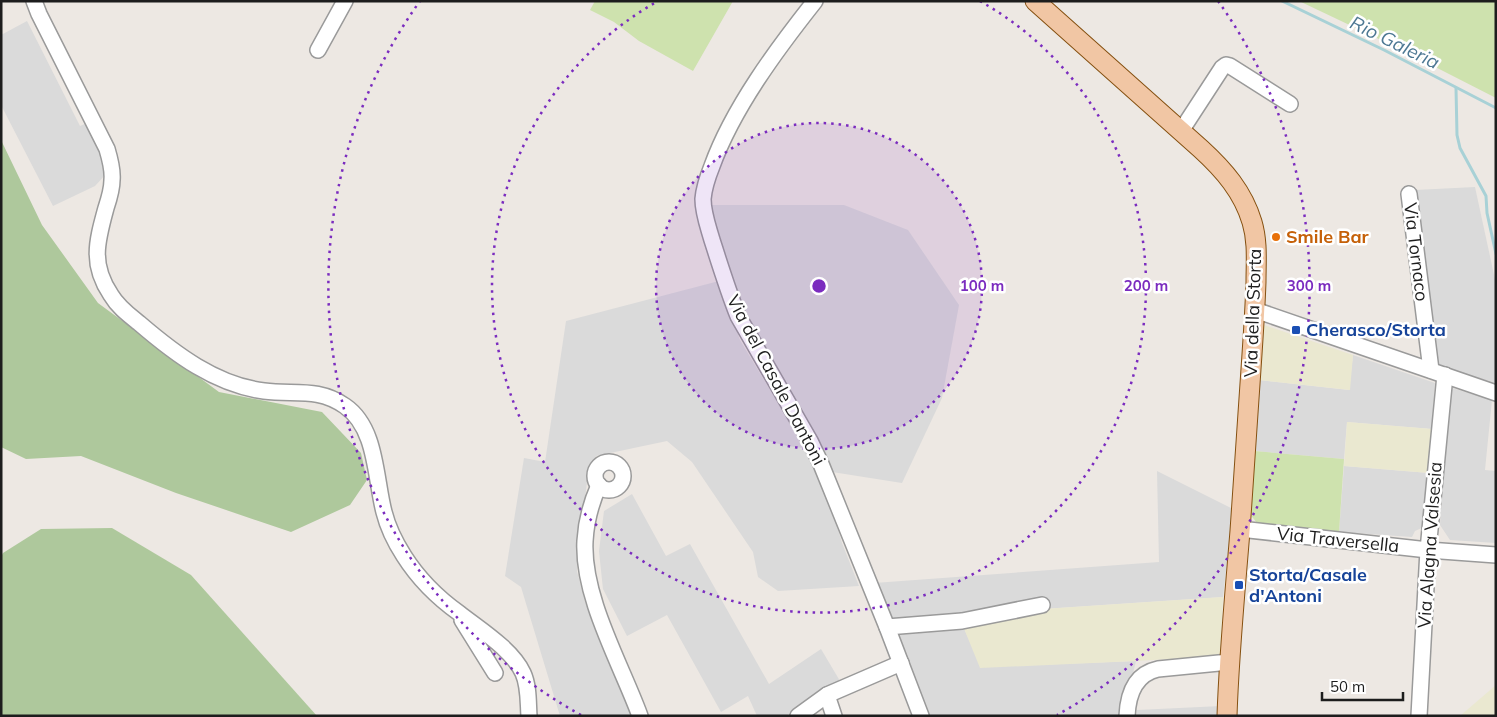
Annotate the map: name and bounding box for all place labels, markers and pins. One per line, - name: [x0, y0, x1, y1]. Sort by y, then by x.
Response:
- place label: Smile Bar: [1286, 225, 1370, 248]
- marker: Smile Bar: [1270, 231, 1282, 243]
- centre of rings: [810, 277, 828, 295]
- place label: Cherasco/Storta: [1306, 318, 1446, 341]
- marker: Cherasco/Storta: [1290, 324, 1302, 336]
- place label: Storta/Casale d'Antoni: [1249, 563, 1367, 607]
- marker: Storta/Casale d'Antoni: [1233, 579, 1245, 591]

